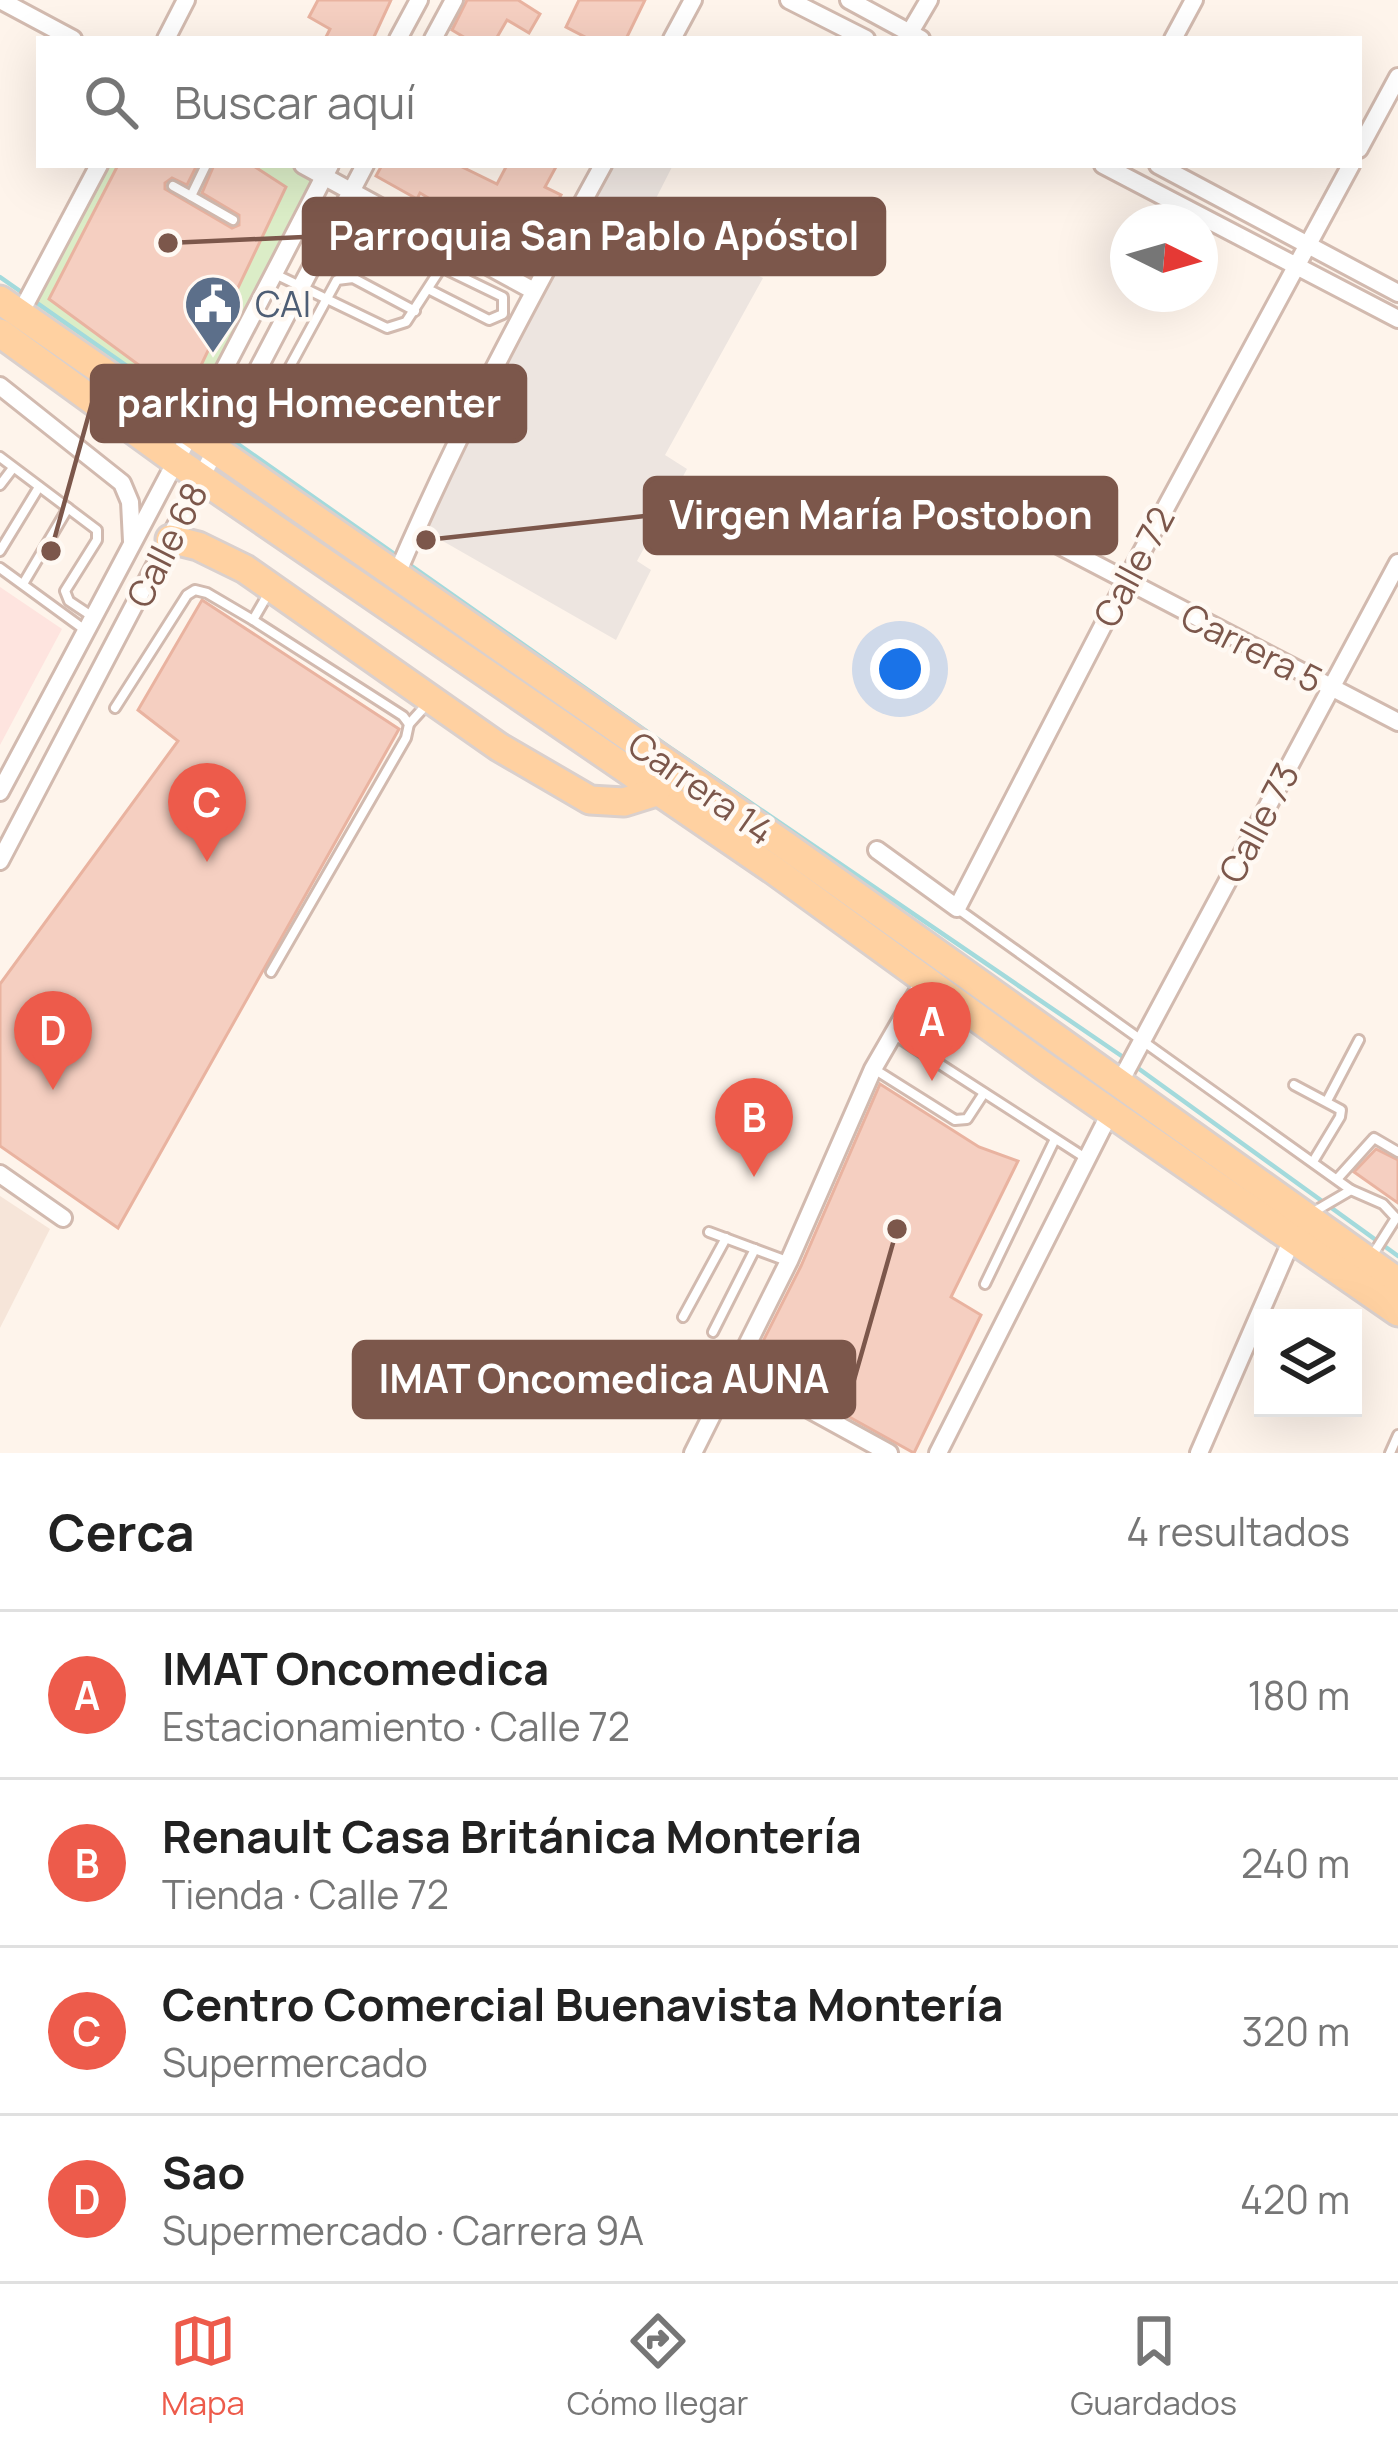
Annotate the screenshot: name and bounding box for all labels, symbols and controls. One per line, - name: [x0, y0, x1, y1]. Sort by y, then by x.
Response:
- search box: [36, 36, 1362, 168]
- icon: search: [78, 69, 144, 135]
- text: Buscar aquí: [174, 71, 416, 133]
- callout: Parroquia San Pablo Apóstol: [304, 199, 884, 274]
- north arrow: [1110, 204, 1218, 312]
- text: Parroquia San Pablo Apóstol: [328, 208, 860, 262]
- public building icon: CAI: [182, 273, 244, 355]
- place label: CAI: [255, 279, 311, 328]
- callout: parking Homecenter: [92, 366, 525, 441]
- text: parking Homecenter: [117, 375, 501, 429]
- street label: Calle 68: [114, 474, 219, 616]
- callout: Virgen María Postobon: [645, 478, 1116, 553]
- text: Virgen María Postobon: [669, 487, 1093, 541]
- street label: Calle 72: [1082, 498, 1186, 635]
- street label: Carrera 5: [1173, 591, 1331, 704]
- your location: [870, 639, 930, 699]
- street label: Carrera 14: [619, 720, 784, 856]
- street label: Calle 73: [1207, 754, 1310, 891]
- pin: C: [168, 763, 246, 862]
- pin: A: [893, 982, 971, 1081]
- pin: D: [14, 991, 92, 1090]
- pin: B: [715, 1078, 793, 1177]
- map controls: [1254, 1309, 1362, 1417]
- button: layers: [1254, 1309, 1362, 1417]
- callout: IMAT Oncomedica AUNA: [354, 1342, 854, 1417]
- text: IMAT Oncomedica AUNA: [379, 1351, 829, 1405]
- text: Cerca: [48, 1497, 195, 1566]
- text: 4 resultados: [1126, 1504, 1350, 1558]
- text: IMAT Oncomedica: [162, 1637, 549, 1699]
- text: A: [74, 1668, 100, 1722]
- text: 180 m: [1247, 1668, 1350, 1722]
- text: Estacionamiento · Calle 72: [162, 1699, 630, 1753]
- text: Renault Casa Británica Montería: [162, 1805, 862, 1867]
- text: B: [75, 1836, 99, 1890]
- text: 240 m: [1241, 1836, 1350, 1890]
- text: Tienda · Calle 72: [162, 1867, 449, 1921]
- text: Centro Comercial Buenavista Montería: [162, 1973, 1003, 2035]
- text: C: [73, 2004, 101, 2058]
- text: 320 m: [1242, 2004, 1350, 2058]
- text: Supermercado: [162, 2035, 428, 2089]
- text: Sao: [162, 2141, 245, 2203]
- text: D: [73, 2172, 101, 2226]
- text: 420 m: [1240, 2172, 1350, 2226]
- text: Supermercado · Carrera 9A: [162, 2203, 644, 2257]
- tab: Mapa: [161, 2308, 245, 2425]
- tab: Cómo llegar: [567, 2308, 748, 2425]
- tab: Guardados: [1070, 2308, 1237, 2425]

